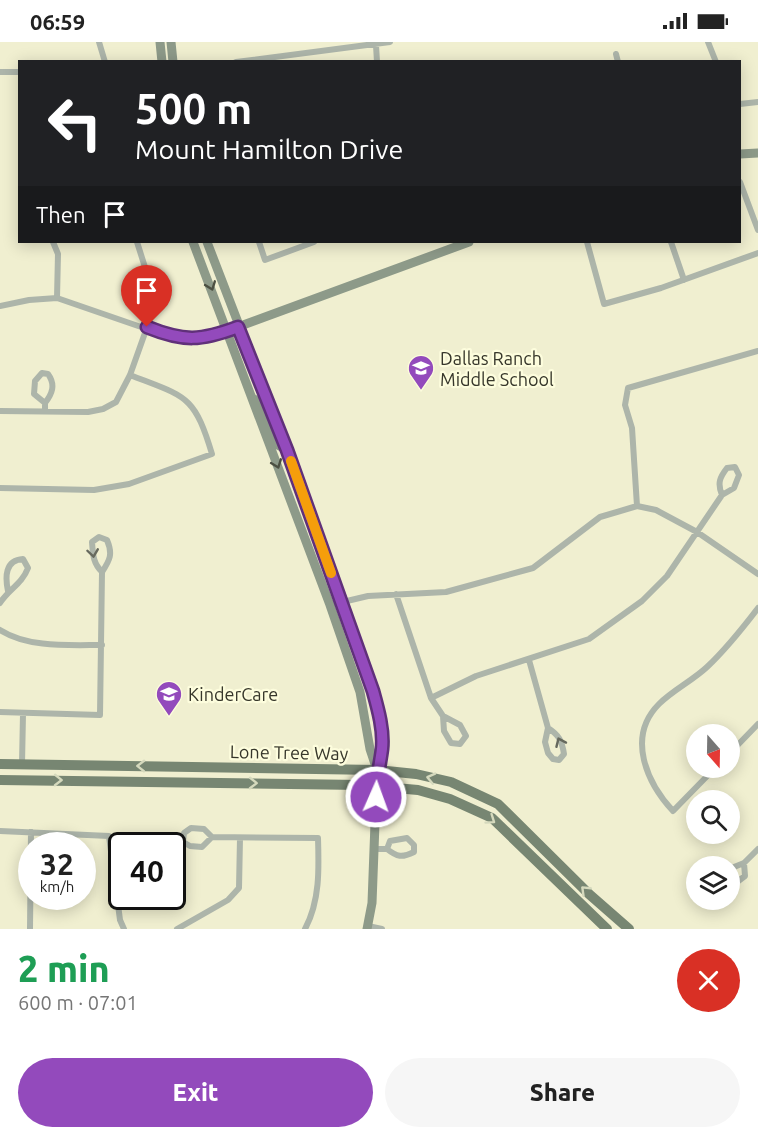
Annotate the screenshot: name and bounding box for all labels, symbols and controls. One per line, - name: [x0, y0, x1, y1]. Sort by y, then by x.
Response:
- text: 06:59: [30, 9, 85, 34]
- icon: left: [36, 84, 114, 162]
- text: 500 m: [135, 85, 252, 132]
- text: Mount Hamilton Drive: [135, 134, 403, 164]
- icon: arrive: [98, 198, 131, 231]
- text: Then: [36, 202, 86, 227]
- pin: [121, 265, 172, 327]
- icon: arrive: [130, 274, 163, 307]
- one-way arrow: [204, 280, 216, 291]
- place label: Dallas Ranch Middle School: [440, 348, 554, 389]
- school or university icon: Dallas Ranch Middle School: [406, 353, 436, 391]
- one-way arrow: [270, 458, 282, 469]
- one-way arrow: [87, 549, 99, 558]
- school or university icon: KinderCare: [154, 679, 184, 717]
- place label: KinderCare: [188, 684, 278, 704]
- north arrow: [686, 724, 740, 778]
- map controls: [686, 724, 740, 910]
- one-way arrow: [555, 737, 567, 748]
- street label: Lone Tree Way: [230, 741, 349, 763]
- one-way arrow: [136, 760, 145, 772]
- position arrow: [344, 765, 408, 829]
- one-way arrow: [426, 772, 436, 785]
- one-way arrow: [54, 774, 63, 787]
- one-way arrow: [249, 777, 258, 790]
- button: search: [686, 790, 740, 844]
- one-way arrow: [484, 813, 495, 824]
- speed limit sign: 40: [108, 832, 186, 910]
- text: 32: [40, 847, 74, 881]
- button: layers: [686, 856, 740, 910]
- text: km/h: [40, 878, 74, 895]
- one-way arrow: [581, 886, 591, 897]
- text: 2 min: [18, 948, 110, 989]
- button: close: [677, 949, 740, 1012]
- text: 600 m · 07:01: [18, 991, 138, 1014]
- button: Exit: [18, 1058, 373, 1127]
- button: Share: [385, 1058, 740, 1127]

